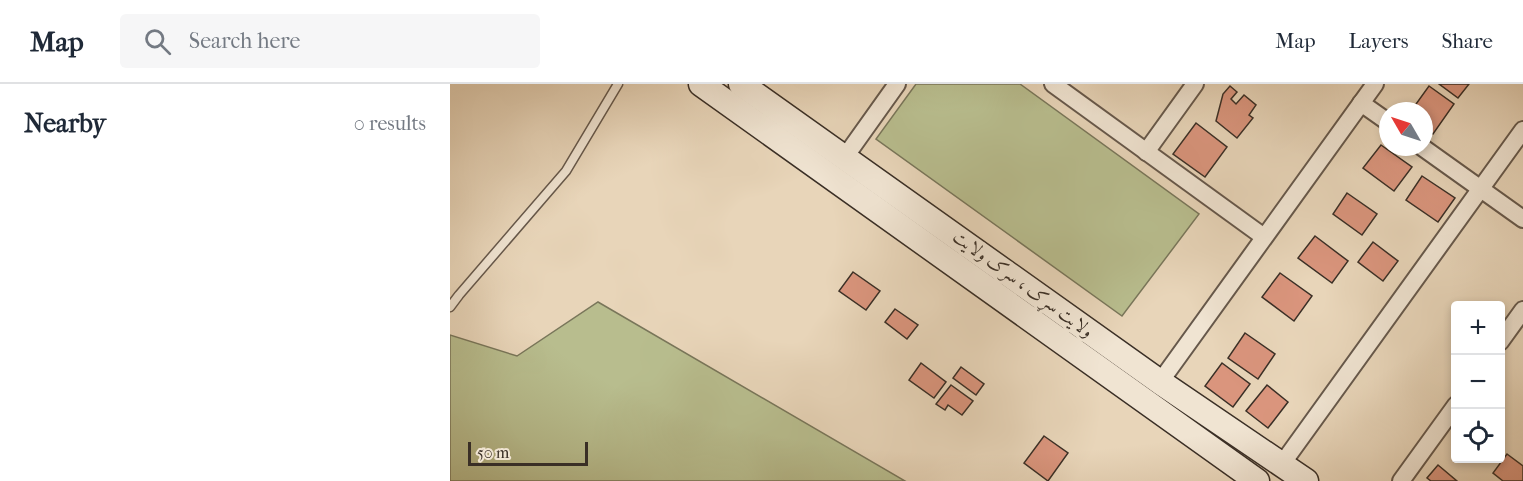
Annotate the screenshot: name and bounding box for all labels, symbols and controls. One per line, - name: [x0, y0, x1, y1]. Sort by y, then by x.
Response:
- search box: [120, 14, 540, 68]
- text: Map: [30, 25, 84, 58]
- icon: search: [141, 25, 174, 58]
- text: Search here: [189, 28, 300, 54]
- text: Map: [1275, 29, 1316, 53]
- text: Layers: [1349, 29, 1408, 53]
- text: Share: [1441, 29, 1493, 53]
- north arrow: [1379, 102, 1433, 156]
- text: Nearby: [24, 108, 106, 139]
- text: 0 results: [354, 112, 426, 135]
- street label: ولایت سړک ، سرک ولایت: [947, 226, 1097, 344]
- map controls: [1451, 301, 1505, 463]
- button: +: [1451, 301, 1505, 355]
- button: −: [1451, 355, 1505, 409]
- button: locate: [1451, 409, 1505, 463]
- scale bar: [468, 439, 588, 466]
- text: 50 m: [477, 443, 509, 462]

